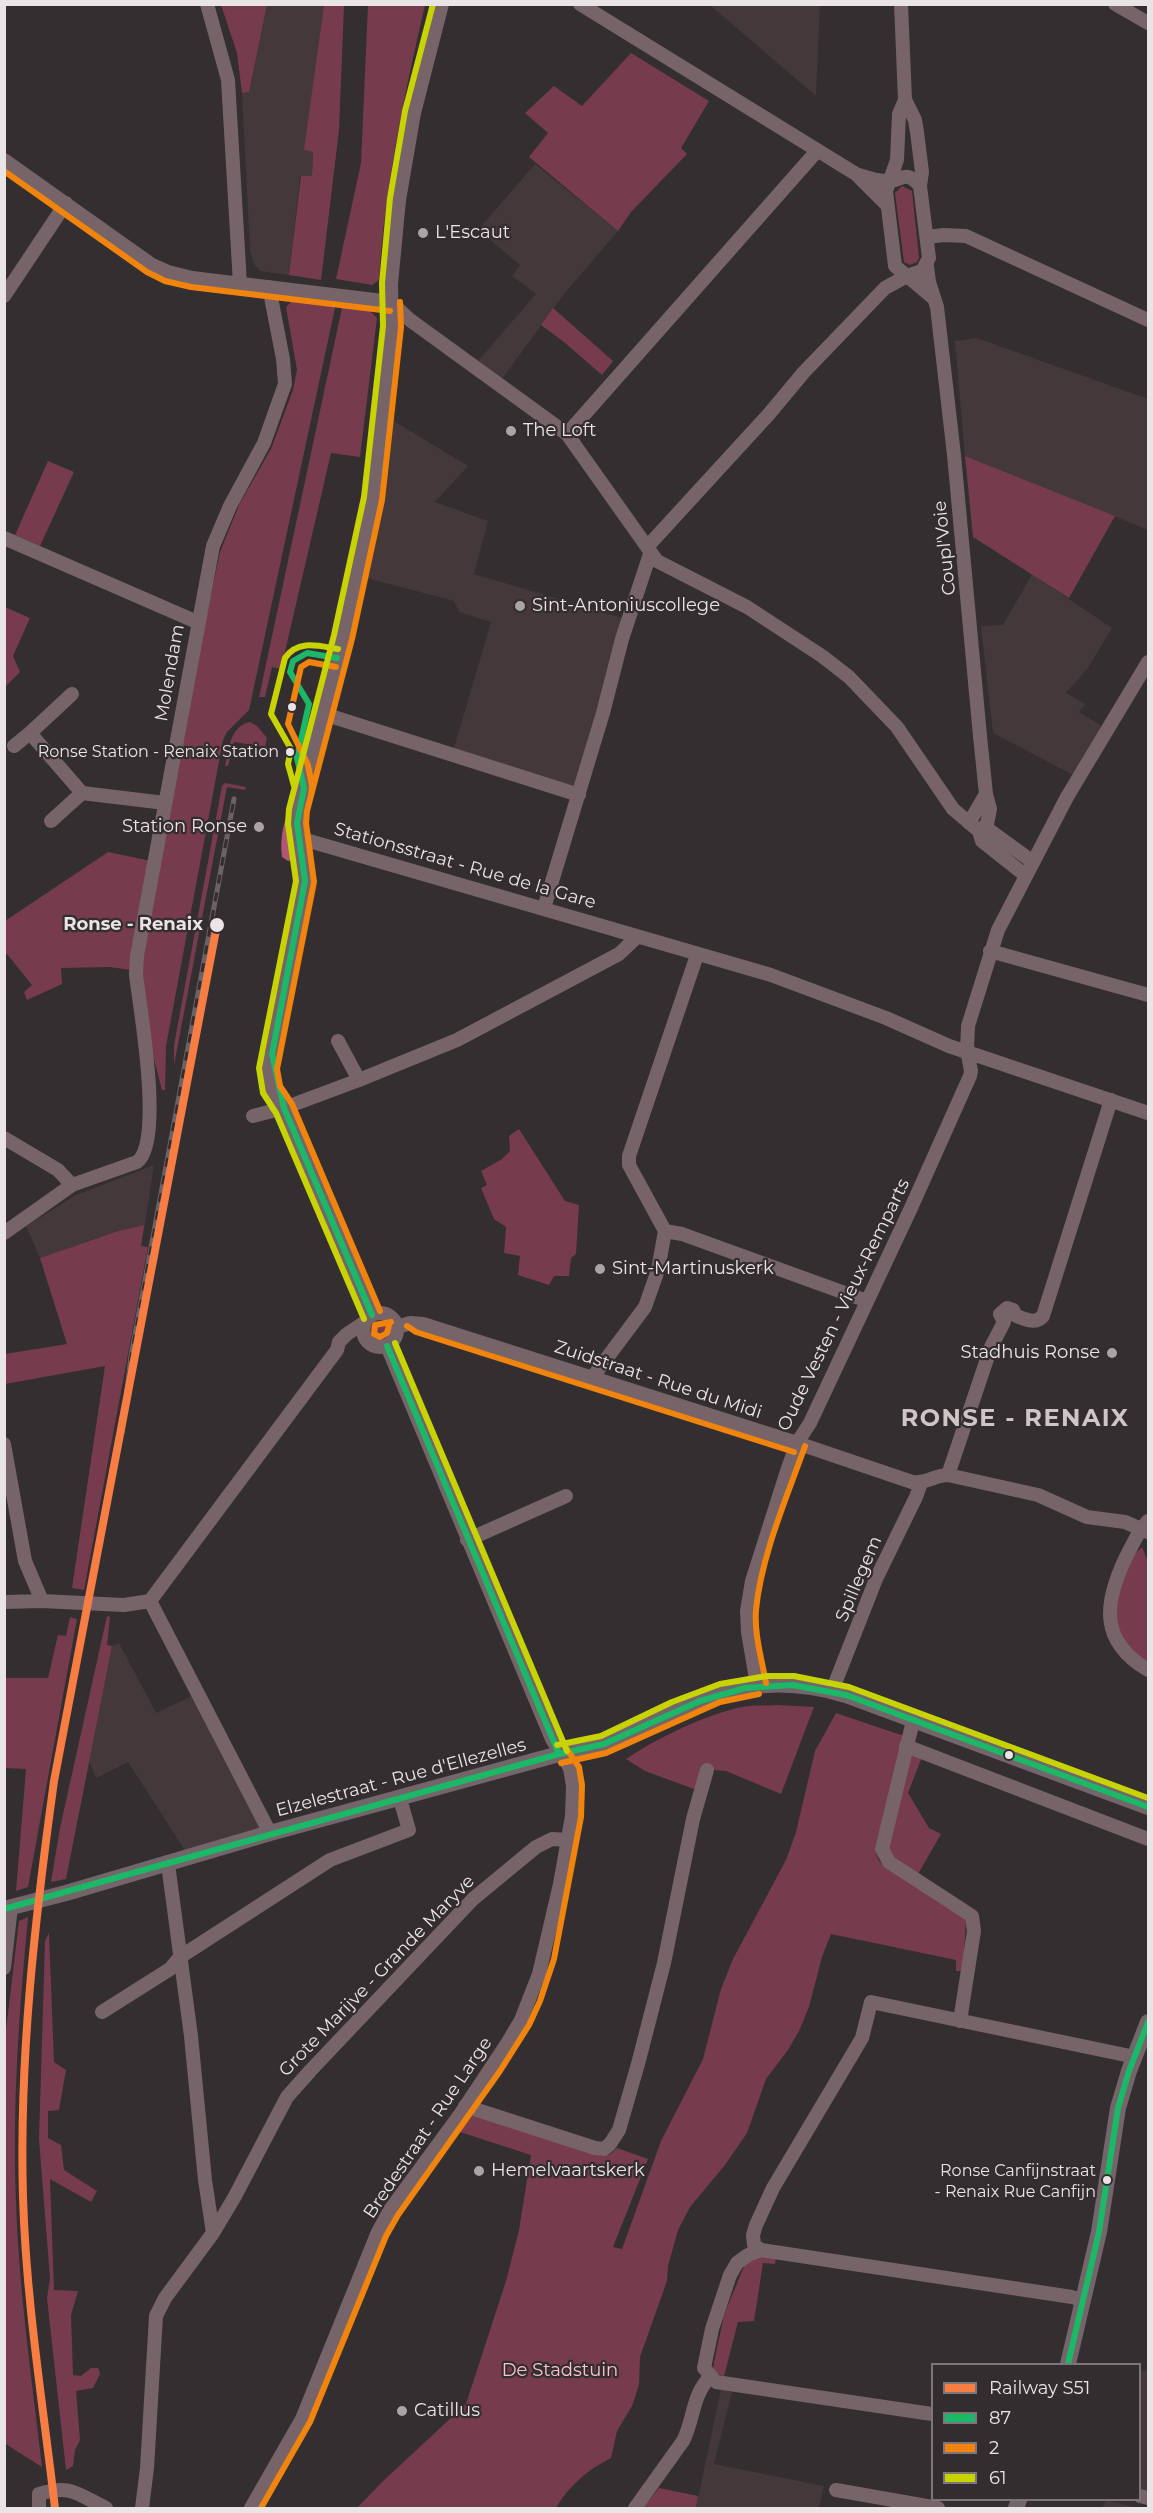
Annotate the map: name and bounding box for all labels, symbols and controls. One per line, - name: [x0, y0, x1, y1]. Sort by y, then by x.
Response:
- place label: L'Escaut: [435, 222, 510, 244]
- marker: L'Escaut: [416, 226, 430, 240]
- place label: The Loft: [523, 420, 596, 442]
- marker: The Loft: [504, 424, 518, 438]
- street label: Coupl'Voie: [929, 500, 961, 596]
- place label: Sint-Antoniuscollege: [532, 595, 720, 617]
- marker: Sint-Antoniuscollege: [513, 599, 527, 613]
- street label: Molendam: [151, 623, 189, 723]
- unlabelled marker: [286, 701, 298, 713]
- place label: Ronse Station - Renaix Station: [38, 742, 279, 762]
- marker: Ronse Station - Renaix Station: [284, 746, 296, 758]
- place label: Station Ronse: [122, 816, 247, 838]
- street label: Stationsstraat - Rue de la Gare: [332, 818, 598, 914]
- marker: Station Ronse: [252, 820, 266, 834]
- place label: Ronse - Renaix: [63, 914, 203, 936]
- marker: Ronse - Renaix: [208, 916, 226, 934]
- street label: Oude Vesten - Vieux-Remparts: [773, 1175, 915, 1435]
- place label: Sint-Martinuskerk: [612, 1258, 774, 1280]
- marker: Sint-Martinuskerk: [593, 1262, 607, 1276]
- street label: Zuidstraat - Rue du Midi: [551, 1336, 765, 1424]
- place label: Stadhuis Ronse: [960, 1342, 1100, 1364]
- marker: Stadhuis Ronse: [1105, 1346, 1119, 1360]
- district label: RONSE - RENAIX: [901, 1405, 1129, 1433]
- street label: Spillegem: [831, 1533, 887, 1625]
- street label: Elzelestraat - Rue d'Ellezelles: [273, 1734, 529, 1822]
- unlabelled marker: [1003, 1749, 1015, 1761]
- street label: Grote Marijve - Grande Maryve: [275, 1871, 479, 2081]
- street label: Bredestraat - Rue Large: [359, 2033, 497, 2223]
- place label: Hemelvaartskerk: [491, 2160, 645, 2182]
- place label: Ronse Canfijnstraat - Renaix Rue Canfijn: [935, 2161, 1096, 2199]
- marker: Hemelvaartskerk: [472, 2164, 486, 2178]
- marker: Ronse Canfijnstraat - Renaix Rue Canfijn: [1101, 2174, 1113, 2186]
- park label: De Stadstuin: [502, 2360, 618, 2382]
- legend: [931, 2363, 1141, 2501]
- text: Railway S51: [989, 2377, 1090, 2399]
- place label: Catillus: [414, 2400, 480, 2422]
- marker: Catillus: [395, 2404, 409, 2418]
- text: 87: [989, 2407, 1011, 2429]
- text: 2: [989, 2437, 999, 2459]
- text: 61: [989, 2467, 1006, 2489]

